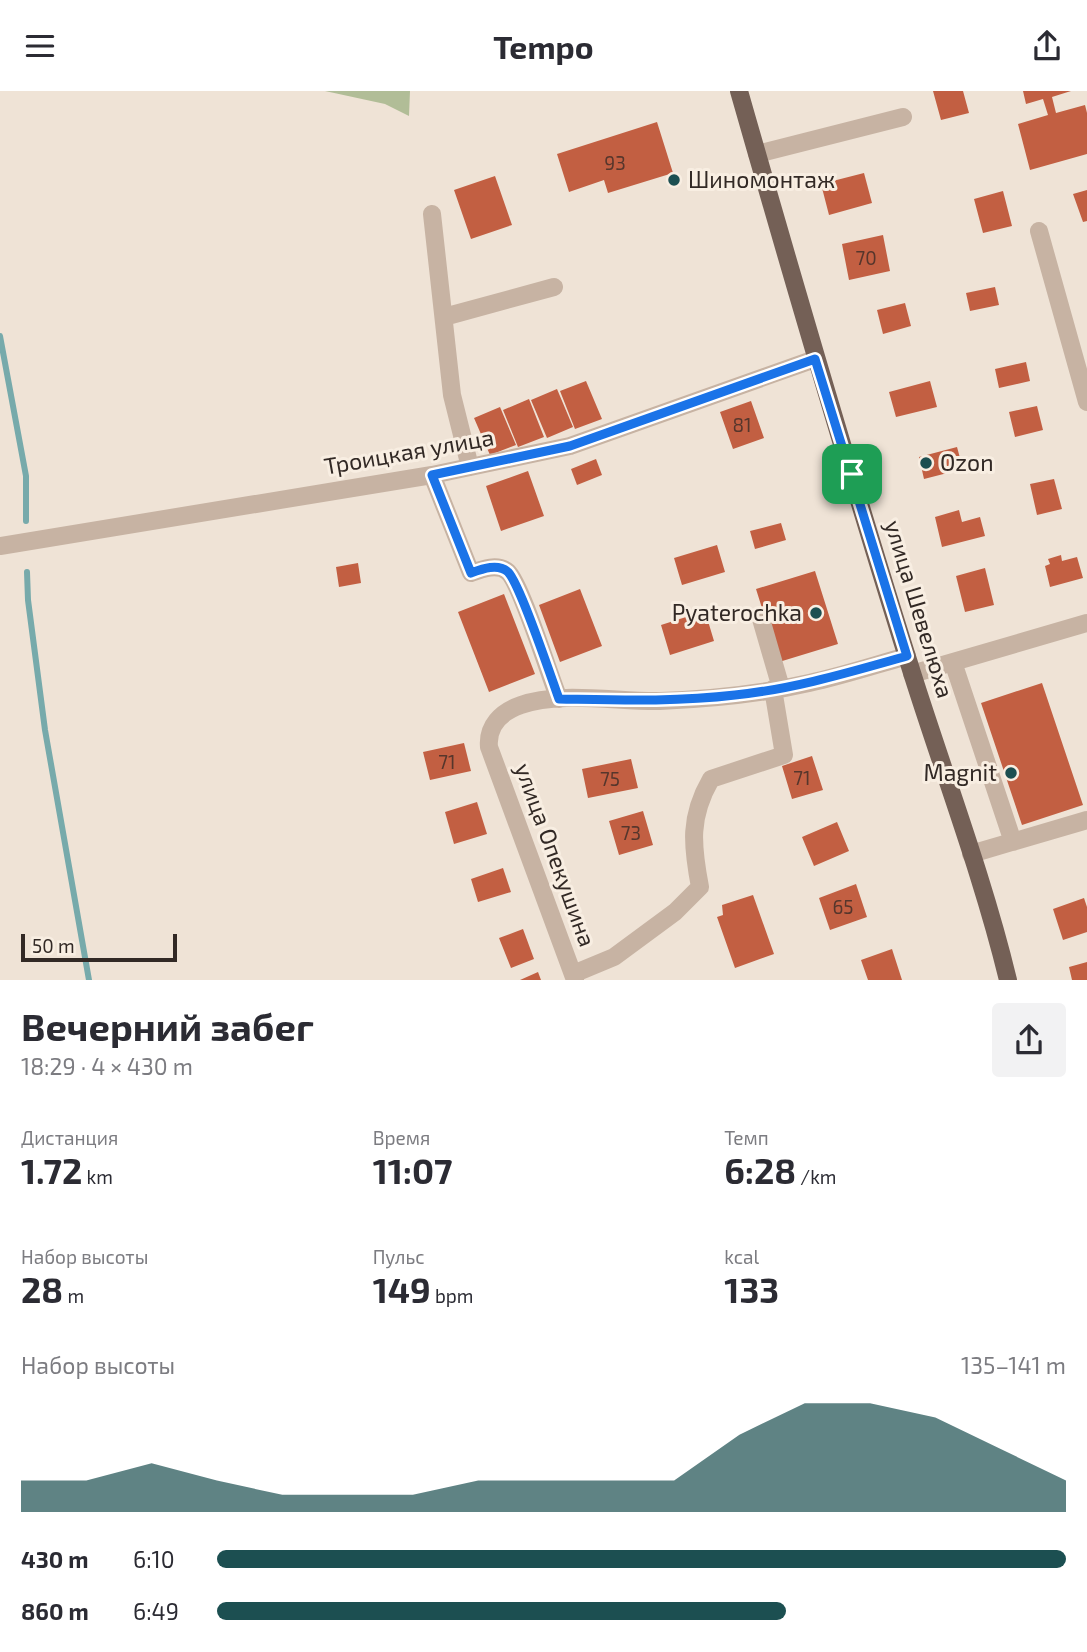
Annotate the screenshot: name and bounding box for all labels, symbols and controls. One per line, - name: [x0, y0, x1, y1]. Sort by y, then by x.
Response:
- icon: menu: [21, 27, 59, 65]
- text: Tempo: [493, 27, 594, 65]
- icon: share: [1028, 27, 1066, 65]
- house number: 93: [604, 151, 626, 174]
- place label: Шиномонтаж: [688, 165, 835, 193]
- marker: Шиномонтаж: [666, 172, 682, 188]
- house number: 70: [855, 246, 877, 269]
- house number: 81: [732, 413, 752, 436]
- street label: Троицкая улица: [322, 422, 496, 481]
- pin: [822, 444, 882, 504]
- place label: Ozon: [940, 448, 994, 476]
- icon: arrive: [833, 455, 871, 493]
- marker: Ozon: [918, 455, 934, 471]
- street label: улица Шевелюха: [879, 516, 960, 701]
- place label: Pyaterochka: [672, 598, 802, 626]
- marker: Pyaterochka: [808, 605, 824, 621]
- house number: 71: [438, 750, 456, 773]
- place label: Magnit: [924, 758, 997, 786]
- street label: улица Опекушина: [509, 759, 602, 950]
- marker: Magnit: [1003, 765, 1019, 781]
- house number: 71: [793, 766, 811, 789]
- house number: 75: [600, 767, 620, 790]
- house number: 73: [621, 821, 641, 844]
- house number: 65: [832, 895, 854, 918]
- scale bar: [21, 931, 177, 963]
- text: 50 m: [32, 934, 75, 957]
- text: Вечерний забег: [21, 1003, 314, 1049]
- button: share: [992, 1003, 1066, 1077]
- text: 18:29 · 4 × 430 m: [21, 1052, 193, 1080]
- text: Дистанция: [21, 1126, 118, 1149]
- text: Время: [373, 1126, 430, 1149]
- text: Темп: [724, 1126, 769, 1149]
- text: 1.72: [21, 1149, 82, 1191]
- text: 11:07: [373, 1149, 452, 1191]
- text: 6:28: [724, 1149, 796, 1191]
- text: km: [82, 1165, 113, 1188]
- text: /km: [796, 1165, 837, 1188]
- text: Набор высоты: [21, 1245, 148, 1268]
- text: Пульс: [373, 1245, 425, 1268]
- text: kcal: [724, 1245, 759, 1268]
- text: 28: [21, 1268, 63, 1310]
- text: 149: [373, 1268, 431, 1310]
- text: 133: [724, 1268, 779, 1310]
- text: m: [63, 1284, 84, 1307]
- text: bpm: [431, 1284, 473, 1307]
- text: Набор высоты: [21, 1351, 175, 1379]
- text: 135–141 m: [961, 1351, 1066, 1379]
- text: 430 m: [21, 1545, 88, 1573]
- text: 6:10: [133, 1545, 175, 1573]
- text: 860 m: [21, 1597, 89, 1625]
- text: 6:49: [133, 1597, 179, 1625]

